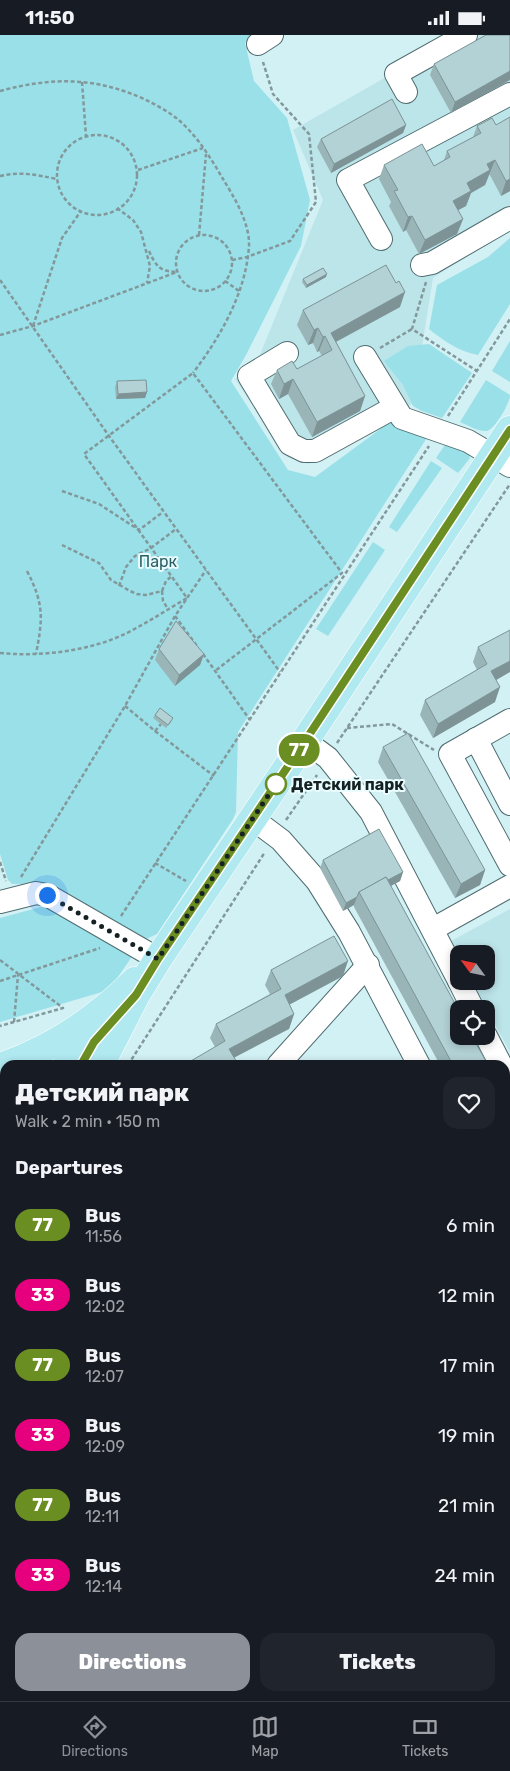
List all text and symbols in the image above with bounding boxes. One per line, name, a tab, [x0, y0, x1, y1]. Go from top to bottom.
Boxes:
text: 11:50	[25, 6, 75, 29]
park label: Парк	[139, 552, 178, 571]
line badge: 77	[276, 734, 322, 766]
text: 77	[289, 739, 309, 761]
marker: Детский парк	[265, 773, 287, 795]
place label: Детский парк	[291, 775, 404, 794]
your location	[35, 883, 60, 908]
north arrow	[450, 945, 495, 990]
map controls	[450, 945, 495, 1045]
button: locate	[450, 1000, 495, 1045]
button: heart	[443, 1077, 495, 1129]
text: Детский парк	[15, 1079, 189, 1107]
text: Walk · 2 min · 150 m	[15, 1112, 160, 1131]
text: Departures	[15, 1156, 123, 1179]
text: Bus	[85, 1204, 121, 1227]
text: 77	[32, 1214, 53, 1236]
text: 6 min	[446, 1214, 495, 1237]
text: 11:56	[85, 1227, 122, 1246]
text: Bus	[85, 1274, 121, 1297]
text: 33	[31, 1284, 54, 1306]
text: 12 min	[438, 1284, 495, 1307]
text: 12:02	[85, 1297, 125, 1316]
text: Bus	[85, 1344, 121, 1367]
text: 77	[32, 1354, 53, 1376]
text: 17 min	[439, 1354, 495, 1377]
text: 12:07	[85, 1367, 124, 1386]
text: Bus	[85, 1414, 121, 1437]
text: 33	[31, 1424, 54, 1446]
text: 19 min	[438, 1424, 495, 1447]
text: 12:09	[85, 1437, 125, 1456]
text: Bus	[85, 1484, 121, 1507]
text: 77	[32, 1494, 53, 1516]
text: 21 min	[438, 1494, 495, 1517]
text: 12:11	[85, 1507, 119, 1526]
text: Bus	[85, 1554, 121, 1577]
text: 33	[31, 1564, 54, 1586]
text: 24 min	[435, 1564, 495, 1587]
text: 12:14	[85, 1577, 122, 1596]
button: Directions	[15, 1633, 250, 1691]
button: Tickets	[260, 1633, 495, 1691]
tab: Directions	[62, 1713, 128, 1760]
tab: Map	[251, 1713, 279, 1760]
tab: Tickets	[402, 1713, 448, 1760]

